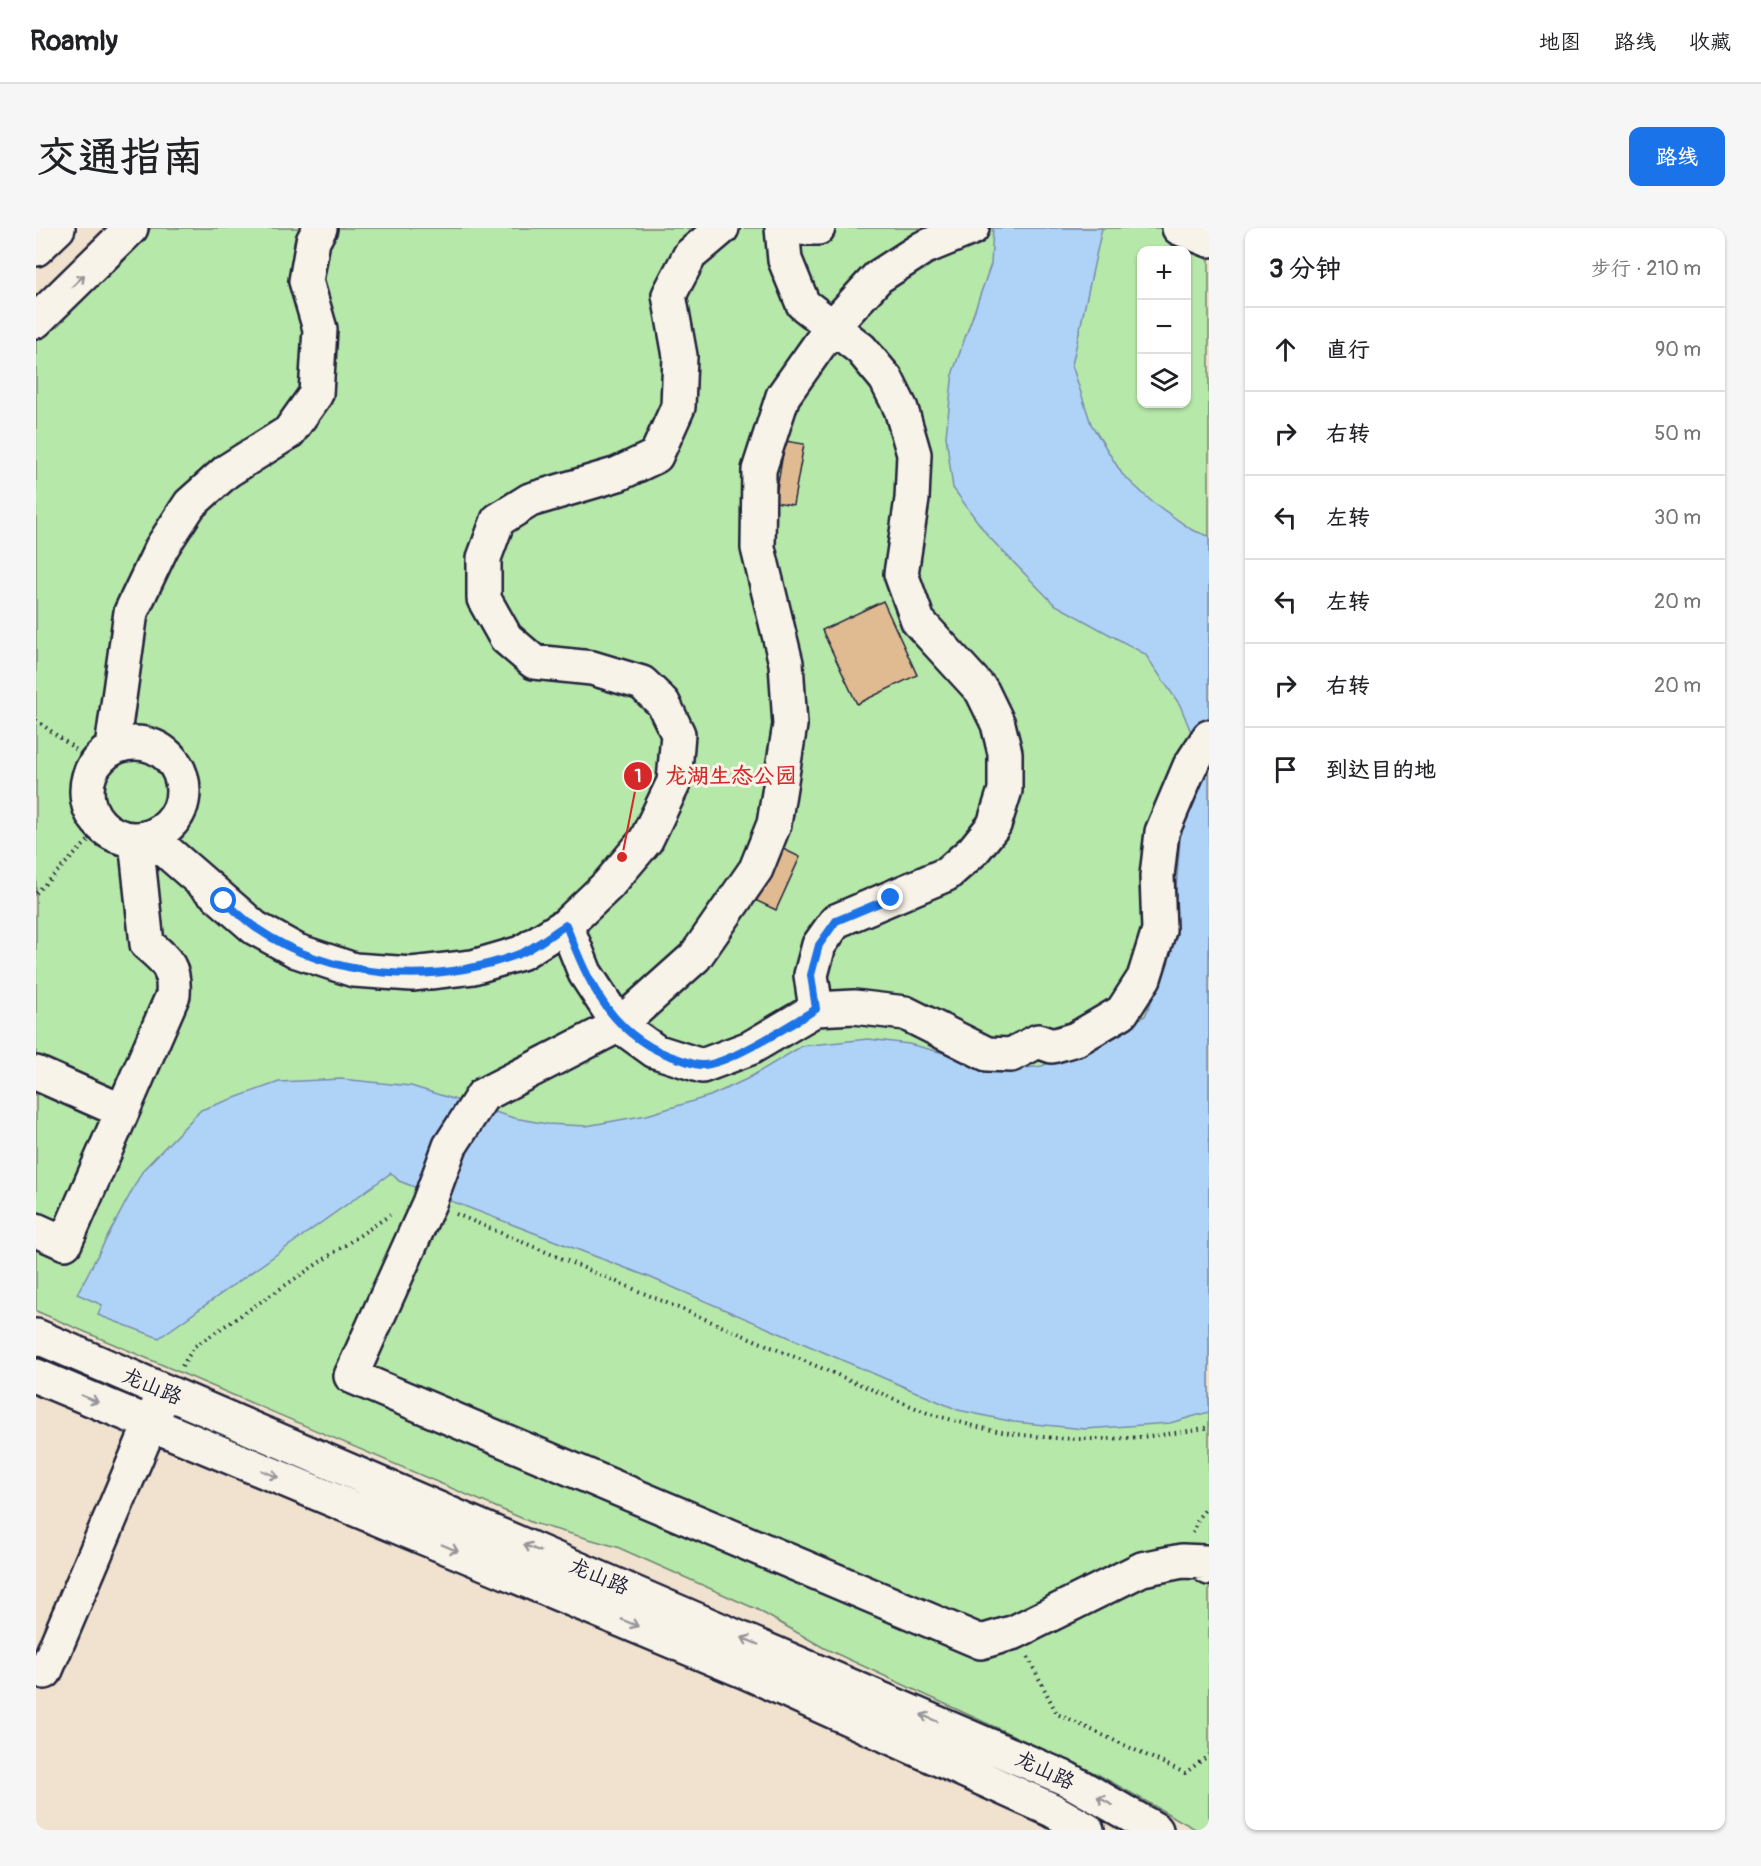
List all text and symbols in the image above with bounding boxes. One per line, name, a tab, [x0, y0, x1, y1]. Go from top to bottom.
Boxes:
text: Roamly	[30, 24, 118, 59]
text: 地图	[1539, 29, 1581, 56]
text: 路线	[1614, 29, 1656, 56]
text: 收藏	[1689, 29, 1731, 56]
button: 路线	[1629, 127, 1725, 186]
text: 交通指南	[36, 132, 204, 184]
map controls	[1137, 246, 1191, 408]
button: +	[1137, 246, 1191, 300]
text: 3 分钟	[1269, 253, 1341, 285]
text: 步行 · 210 m	[1591, 256, 1701, 281]
one-way arrow	[70, 273, 85, 288]
button: −	[1137, 300, 1191, 354]
icon: ahead	[1269, 333, 1302, 366]
text: 直行	[1326, 336, 1370, 364]
text: 90 m	[1655, 337, 1701, 362]
button: layers	[1137, 354, 1191, 408]
icon: right	[1269, 417, 1302, 450]
text: 右转	[1326, 420, 1370, 448]
text: 50 m	[1654, 421, 1701, 446]
icon: left	[1269, 501, 1302, 534]
text: 左转	[1326, 504, 1370, 532]
text: 30 m	[1654, 505, 1701, 530]
icon: left	[1269, 585, 1302, 618]
text: 左转	[1326, 588, 1370, 616]
text: 20 m	[1654, 589, 1701, 614]
icon: right	[1269, 669, 1302, 702]
text: 右转	[1326, 672, 1370, 700]
text: 20 m	[1654, 673, 1701, 698]
icon: arrive	[1269, 753, 1302, 786]
callout: 龙湖生态公园	[623, 756, 809, 796]
text: 到达目的地	[1326, 756, 1436, 784]
text: 龙湖生态公园	[665, 762, 797, 790]
text: 1	[634, 765, 642, 788]
route end	[877, 884, 903, 910]
route start	[210, 887, 236, 913]
street label: 龙山路	[118, 1362, 186, 1411]
one-way arrow	[80, 1394, 99, 1405]
one-way arrow	[261, 1469, 279, 1480]
one-way arrow	[523, 1541, 541, 1553]
one-way arrow	[440, 1543, 459, 1554]
street label: 龙山路	[565, 1552, 633, 1601]
one-way arrow	[620, 1618, 639, 1629]
one-way arrow	[741, 1634, 759, 1646]
one-way arrow	[920, 1712, 938, 1723]
street label: 龙山路	[1011, 1745, 1079, 1796]
one-way arrow	[1097, 1794, 1114, 1806]

